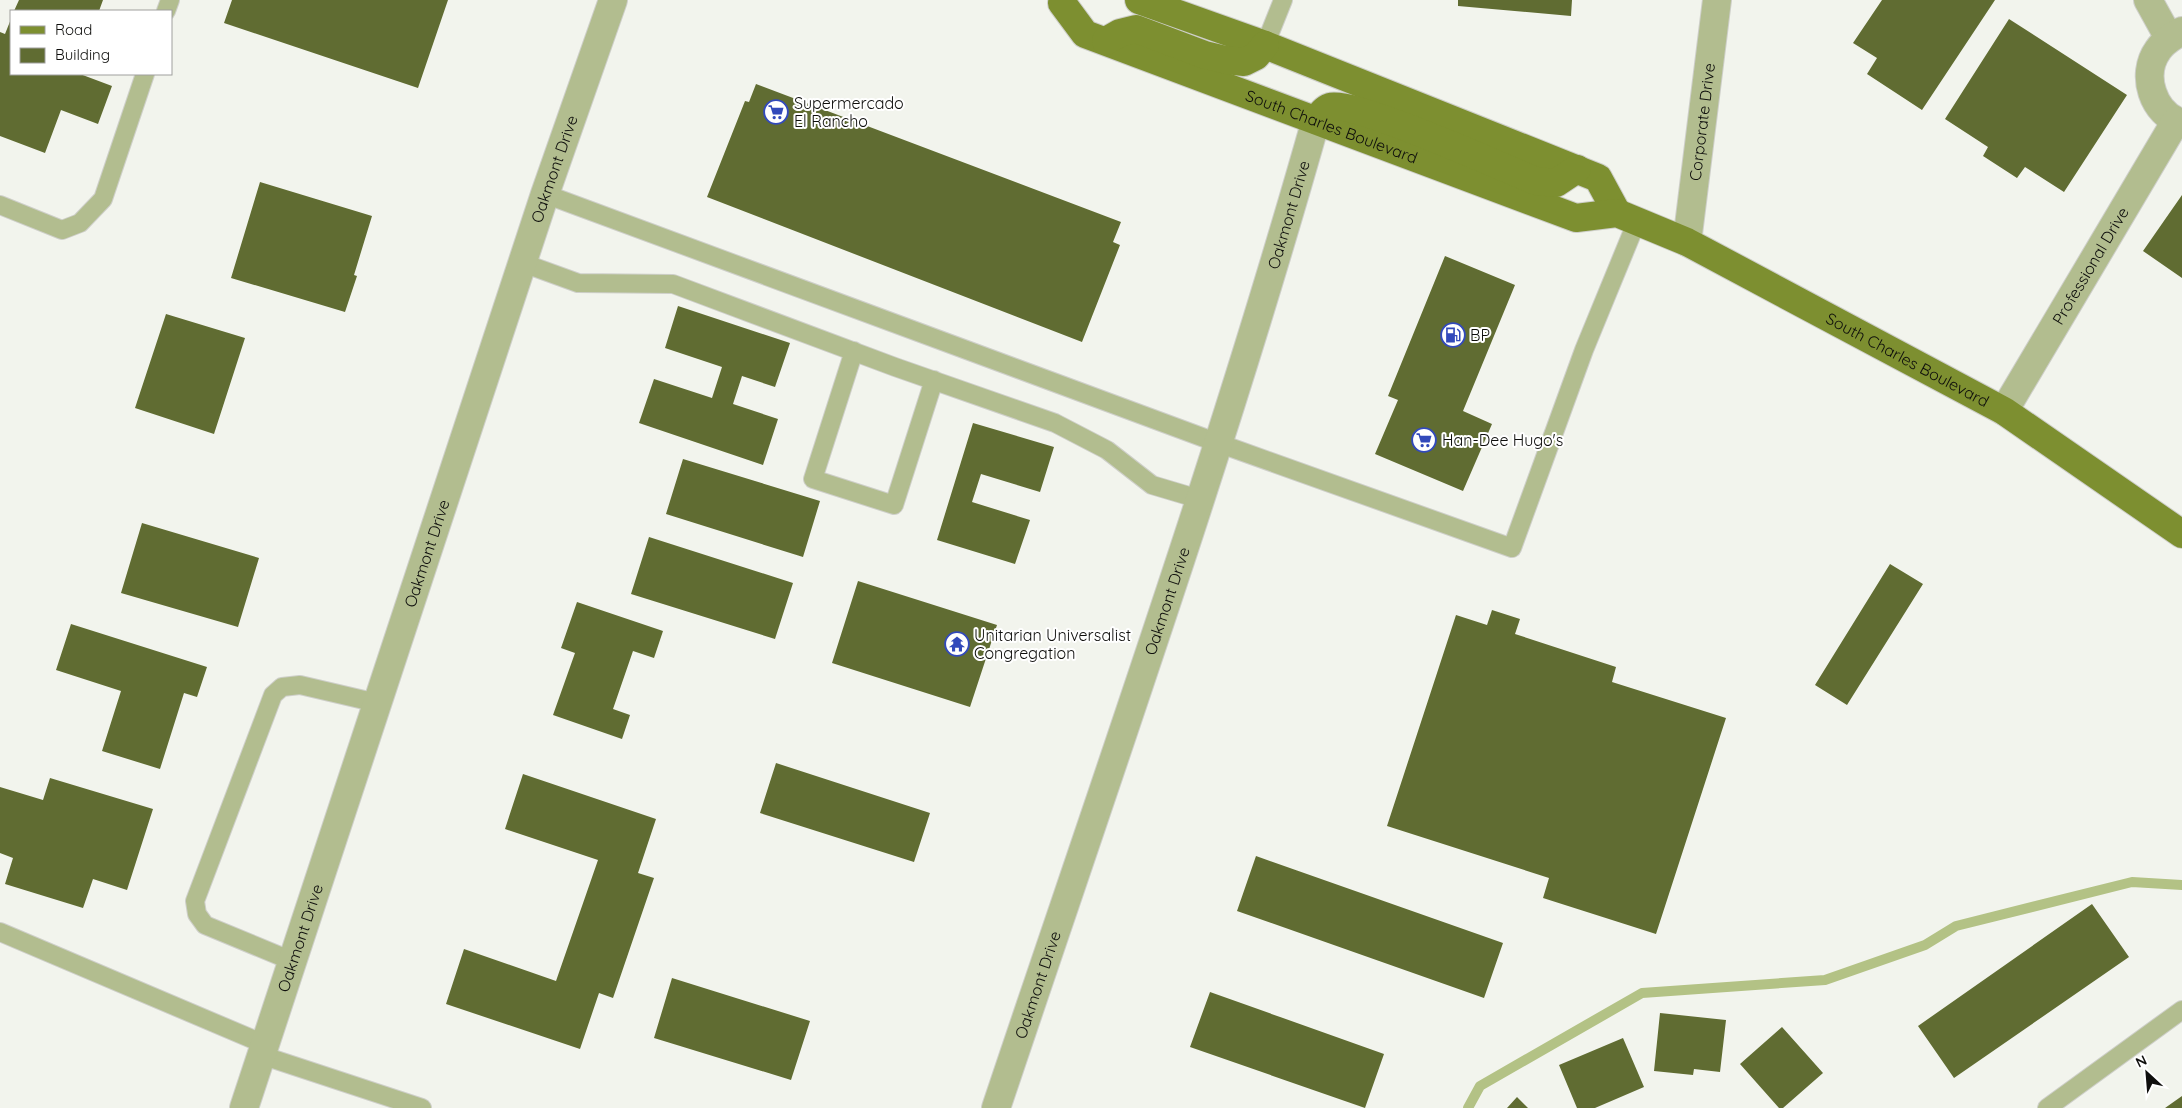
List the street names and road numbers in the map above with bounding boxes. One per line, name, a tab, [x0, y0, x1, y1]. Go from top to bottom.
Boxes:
street label: Corporate Drive	[1685, 62, 1719, 182]
street label: South Charles Boulevard	[1243, 85, 1420, 168]
street label: Oakmont Drive	[526, 112, 582, 225]
street label: Oakmont Drive	[1263, 158, 1314, 272]
street label: Professional Drive	[2048, 203, 2133, 328]
street label: South Charles Boulevard	[1823, 308, 1993, 411]
street label: Oakmont Drive	[400, 497, 454, 610]
street label: Oakmont Drive	[1140, 545, 1194, 658]
street label: Oakmont Drive	[273, 881, 327, 995]
street label: Oakmont Drive	[1010, 928, 1065, 1041]

